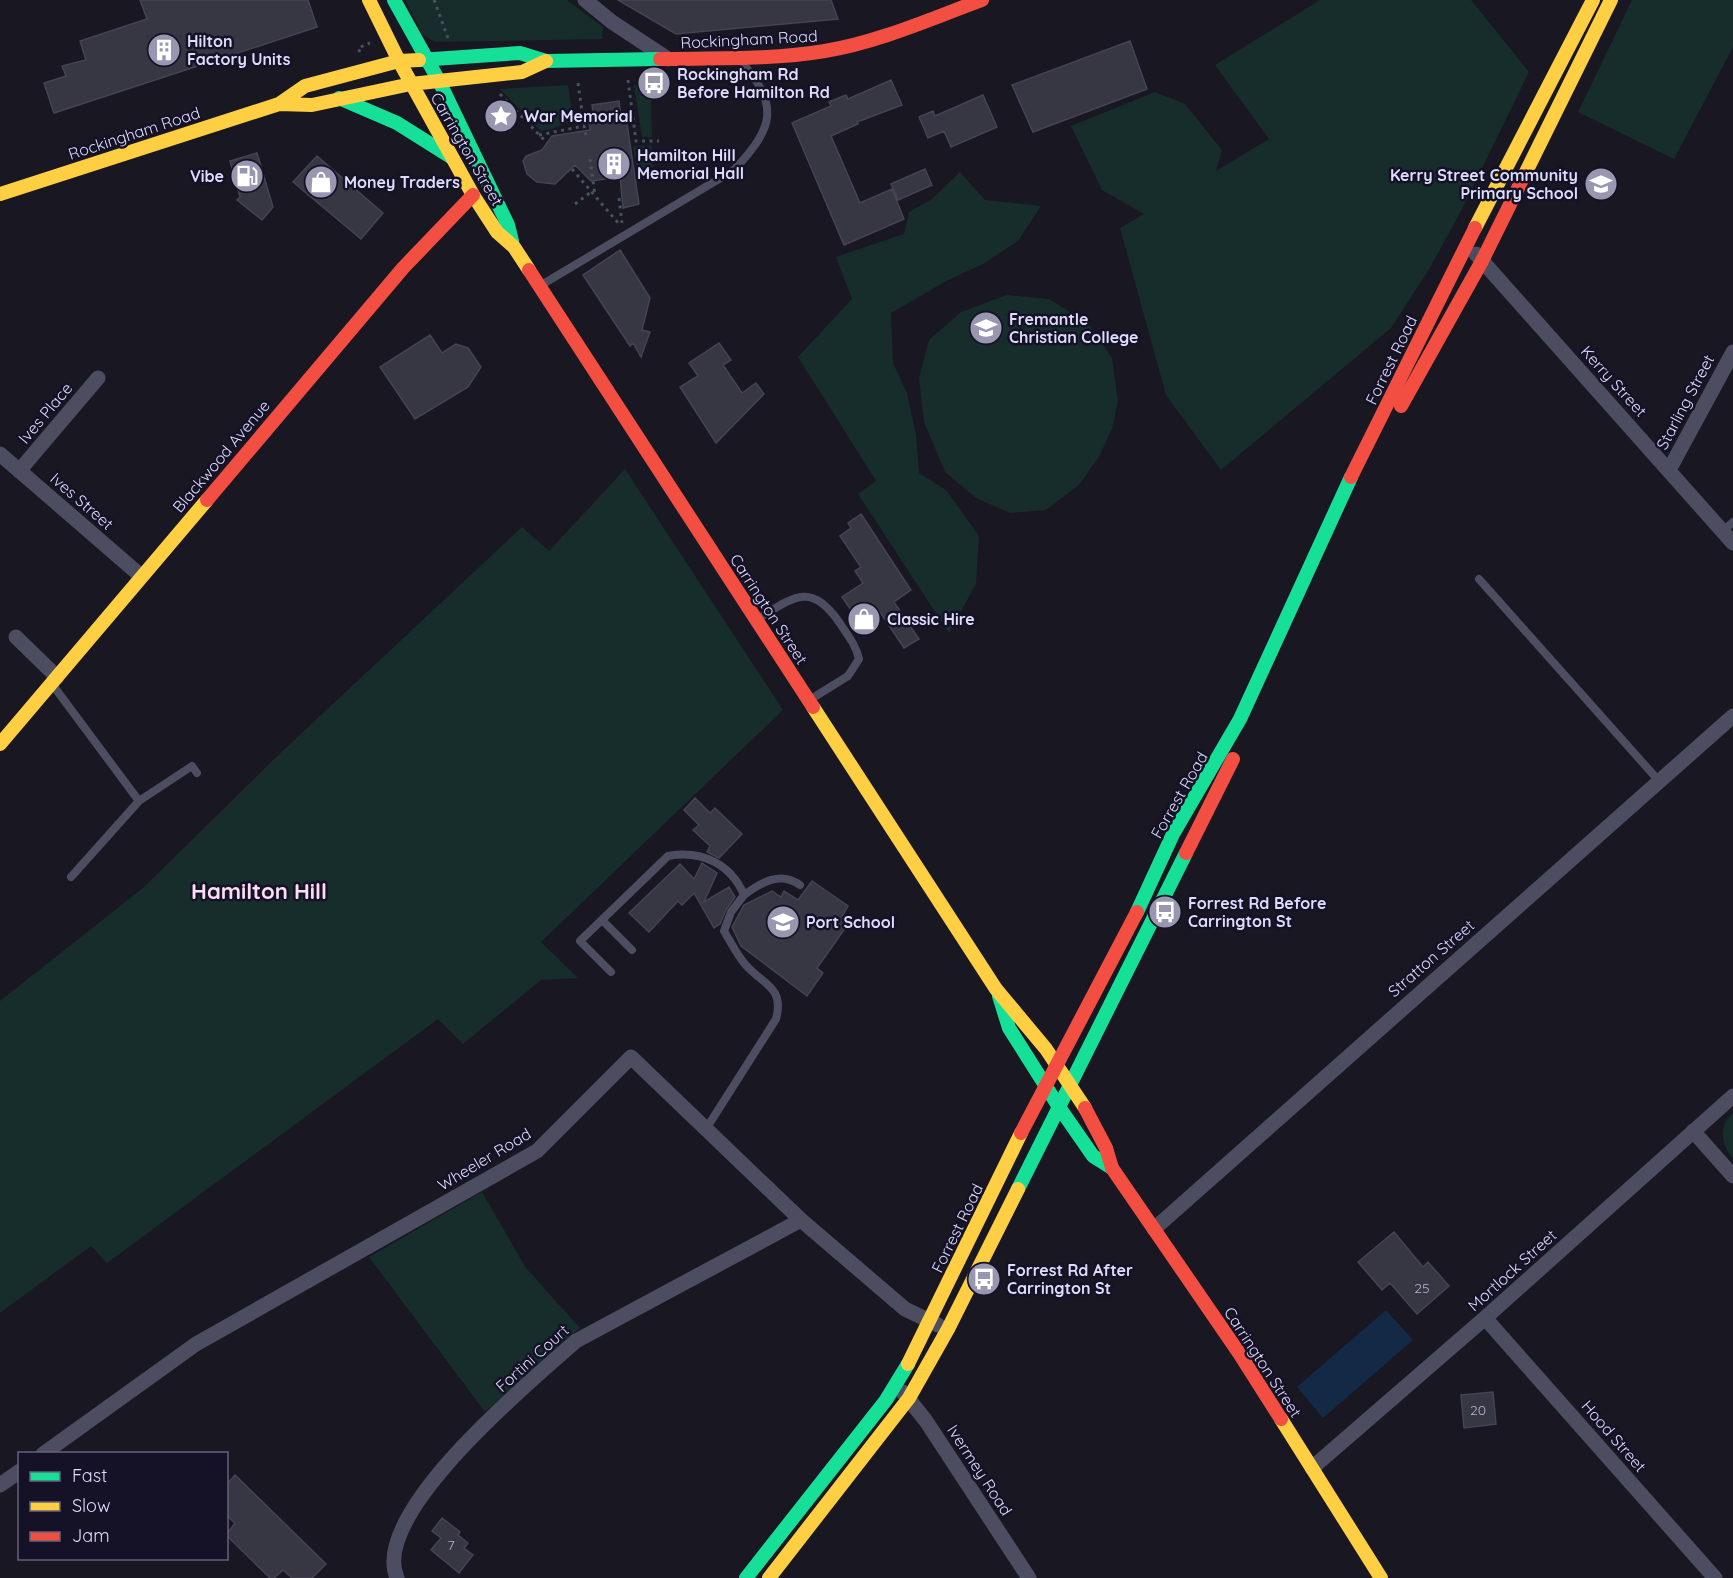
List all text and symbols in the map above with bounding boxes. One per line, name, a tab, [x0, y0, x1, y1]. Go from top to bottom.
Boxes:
street label: Rockingham Road	[680, 25, 818, 53]
place label: Hilton Factory Units	[187, 31, 291, 69]
building icon: Hilton Factory Units	[146, 32, 182, 68]
place label: Rockingham Rd Before Hamilton Rd	[677, 64, 830, 102]
bus stop icon: Rockingham Rd Before Hamilton Rd	[636, 65, 672, 101]
street label: Carrington Street	[426, 89, 508, 209]
place icon: War Memorial	[483, 98, 519, 134]
street label: Rockingham Road	[66, 102, 202, 164]
place label: War Memorial	[524, 106, 633, 126]
place label: Hamilton Hill Memorial Hall	[637, 145, 744, 183]
building icon: Hamilton Hill Memorial Hall	[596, 146, 632, 182]
fuel station icon: Vibe	[229, 158, 265, 194]
shop icon: Money Traders	[303, 164, 339, 200]
place label: Kerry Street Community Primary School	[1390, 165, 1578, 203]
place label: Vibe	[190, 166, 224, 186]
school or university icon: Kerry Street Community Primary School	[1583, 166, 1619, 202]
place label: Money Traders	[344, 172, 460, 192]
place label: Fremantle Christian College	[1009, 309, 1138, 347]
school or university icon: Fremantle Christian College	[968, 310, 1004, 346]
street label: Forrest Road	[1361, 312, 1421, 408]
street label: Kerry Street	[1577, 341, 1651, 421]
street label: Starling Street	[1652, 351, 1718, 453]
street label: Ives Place	[14, 378, 76, 448]
street label: Blackwood Avenue	[168, 396, 274, 516]
street label: Ives Street	[46, 468, 118, 534]
street label: Carrington Street	[726, 550, 812, 668]
shop icon: Classic Hire	[846, 601, 882, 637]
place label: Classic Hire	[887, 609, 975, 629]
street label: Forrest Road	[1146, 748, 1212, 842]
district label: Hamilton Hill	[191, 877, 327, 905]
place label: Forrest Rd Before Carrington St	[1188, 893, 1326, 931]
bus stop icon: Forrest Rd Before Carrington St	[1147, 894, 1183, 930]
school or university icon: Port School	[765, 904, 801, 940]
place label: Port School	[806, 912, 895, 932]
street label: Stratton Street	[1384, 915, 1478, 1001]
street label: Wheeler Road	[434, 1123, 534, 1195]
street label: Forrest Road	[927, 1180, 987, 1276]
street label: Mortlock Street	[1463, 1225, 1561, 1315]
place label: Forrest Rd After Carrington St	[1007, 1260, 1133, 1298]
bus stop icon: Forrest Rd After Carrington St	[966, 1261, 1002, 1297]
house number: 25	[1414, 1279, 1430, 1297]
street label: Carrington Street	[1220, 1303, 1306, 1421]
street label: Fortini Court	[491, 1320, 573, 1396]
street label: Hood Street	[1577, 1396, 1651, 1476]
house number: 20	[1470, 1401, 1486, 1419]
street label: Ivermey Road	[943, 1421, 1017, 1519]
legend	[18, 1452, 228, 1560]
text: Fast	[72, 1464, 107, 1487]
text: Slow	[72, 1494, 110, 1517]
text: Jam	[72, 1524, 110, 1547]
house number: 7	[447, 1536, 455, 1554]

